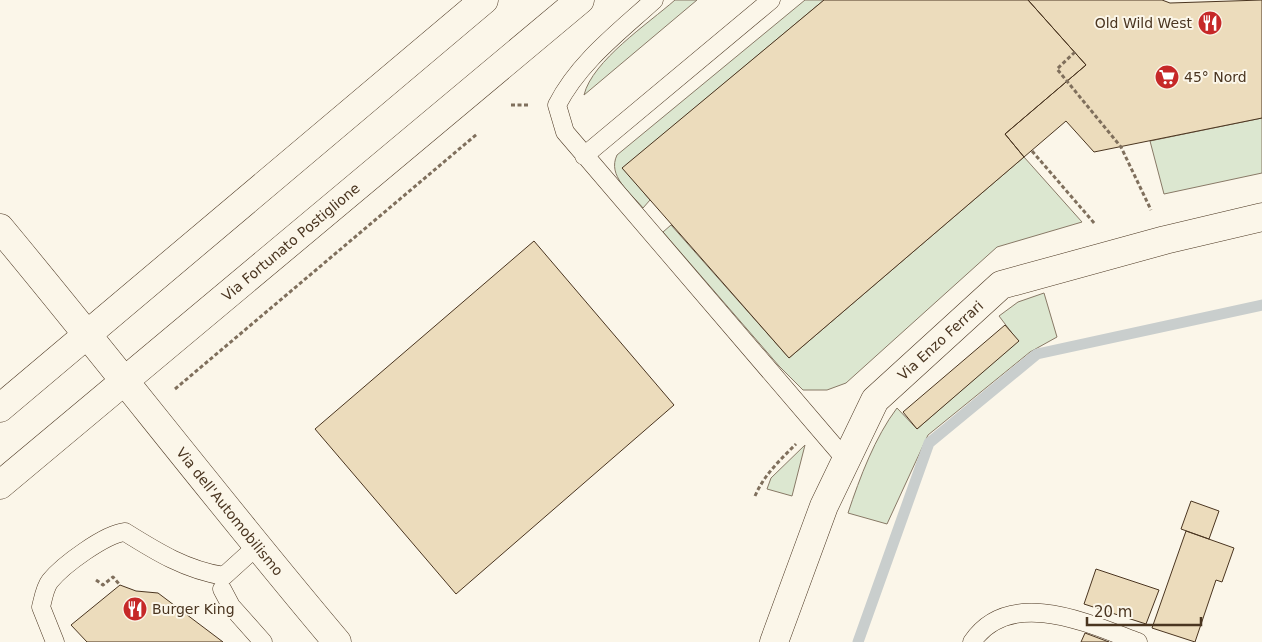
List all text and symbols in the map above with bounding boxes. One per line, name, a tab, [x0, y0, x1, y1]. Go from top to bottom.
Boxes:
restaurant icon: Old Wild West	[1197, 10, 1223, 36]
place label: Old Wild West	[1095, 15, 1192, 31]
supermarket icon: 45° Nord	[1154, 64, 1180, 90]
place label: 45° Nord	[1184, 69, 1247, 85]
street label: Via Fortunato Postiglione	[219, 180, 363, 304]
street label: Via Enzo Ferrari	[894, 297, 986, 383]
street label: Via dell'Automobilismo	[173, 444, 286, 579]
scale bar	[1087, 594, 1201, 626]
restaurant icon: Burger King	[122, 596, 148, 622]
place label: Burger King	[152, 601, 235, 617]
text: 20 m	[1094, 603, 1132, 621]

